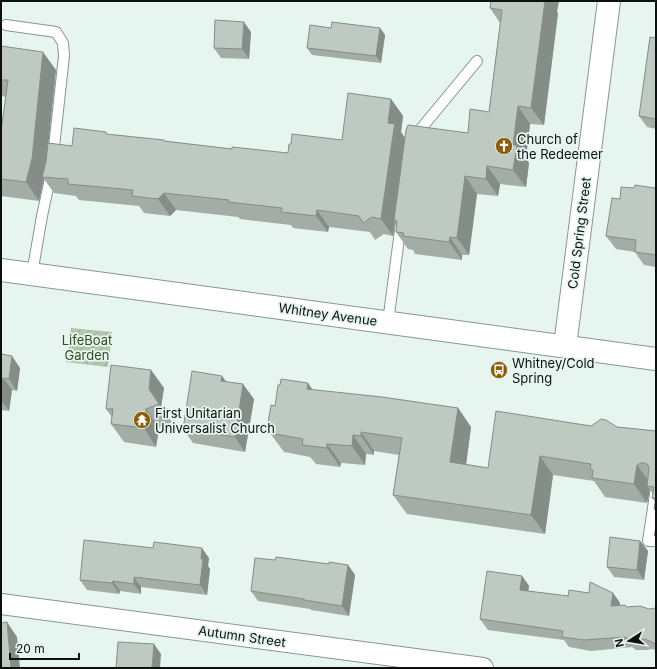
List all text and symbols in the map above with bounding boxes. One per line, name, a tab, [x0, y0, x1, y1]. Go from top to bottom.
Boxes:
place label: Church of the Redeemer	[517, 131, 603, 162]
church icon: Church of the Redeemer	[494, 136, 514, 156]
street label: Cold Spring Street	[564, 176, 594, 290]
street label: Whitney Avenue	[278, 299, 378, 329]
park label: LifeBoat Garden	[62, 332, 112, 363]
place label: Whitney/Cold Spring	[512, 355, 595, 386]
bus stop icon: Whitney/Cold Spring	[489, 360, 509, 380]
place label: First Unitarian Universalist Church	[155, 405, 275, 436]
temple icon: First Unitarian Universalist Church	[132, 410, 152, 430]
north arrow	[609, 621, 649, 661]
street label: Autumn Street	[197, 622, 287, 650]
scale bar	[10, 635, 79, 661]
text: N	[611, 638, 627, 649]
text: 20 m	[16, 641, 45, 656]

